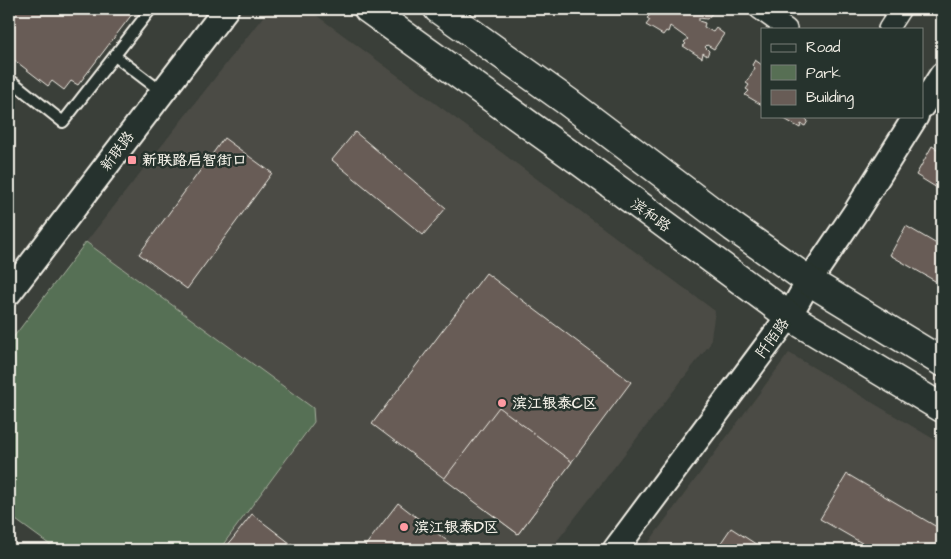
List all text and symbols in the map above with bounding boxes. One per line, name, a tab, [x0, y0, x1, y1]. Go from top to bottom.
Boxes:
legend	[761, 28, 924, 118]
text: Road	[806, 37, 841, 58]
text: Park	[806, 63, 841, 84]
text: Building	[806, 87, 854, 109]
street label: 新联路	[95, 127, 139, 176]
place label: 新联路启智街口	[142, 150, 247, 171]
marker: 新联路启智街口	[126, 154, 138, 166]
street label: 滨和路	[626, 194, 675, 237]
street label: 阡陌路	[751, 314, 794, 363]
place label: 滨江银泰C区	[512, 393, 598, 414]
marker: 滨江银泰C区	[496, 397, 508, 409]
place label: 滨江银泰D区	[414, 517, 499, 538]
marker: 滨江银泰D区	[398, 521, 410, 533]

